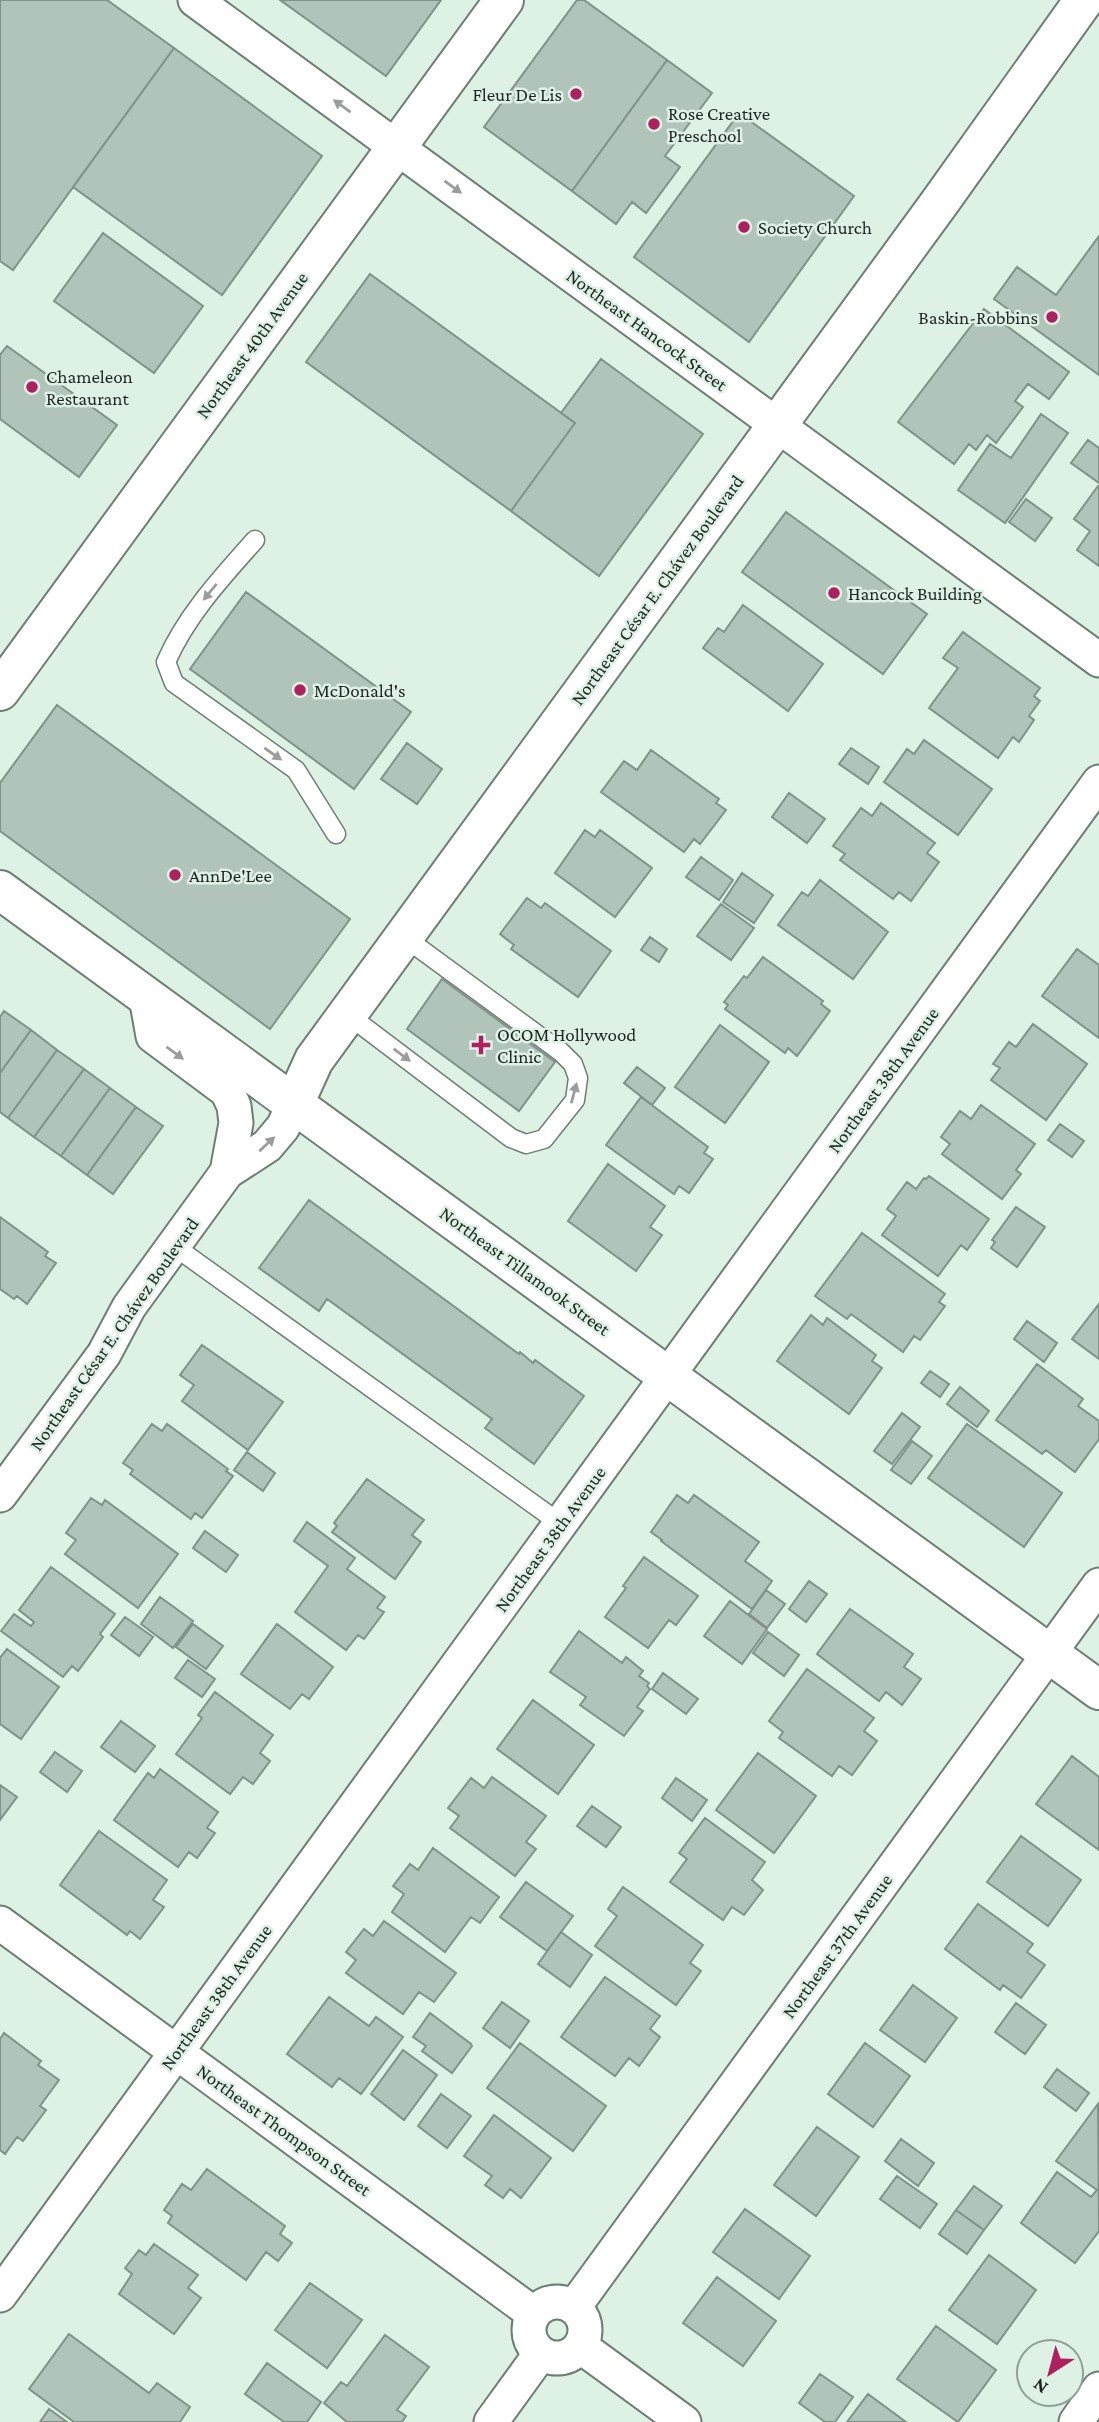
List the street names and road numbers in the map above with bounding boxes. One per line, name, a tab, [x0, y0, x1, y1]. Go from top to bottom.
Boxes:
street label: Northeast Hancock Street	[563, 265, 732, 396]
street label: Northeast 40th Avenue	[192, 268, 312, 422]
street label: Northeast César E. Chávez Boulevard	[566, 471, 748, 709]
street label: Northeast 38th Avenue	[823, 1003, 943, 1157]
street label: Northeast Tillamook Street	[436, 1202, 615, 1340]
street label: Northeast César E. Chávez Boulevard	[25, 1214, 203, 1454]
street label: Northeast 38th Avenue	[490, 1462, 610, 1616]
street label: Northeast 37th Avenue	[778, 1870, 896, 2022]
street label: Northeast 38th Avenue	[156, 1920, 276, 2074]
street label: Northeast Thompson Street	[193, 2060, 376, 2201]

